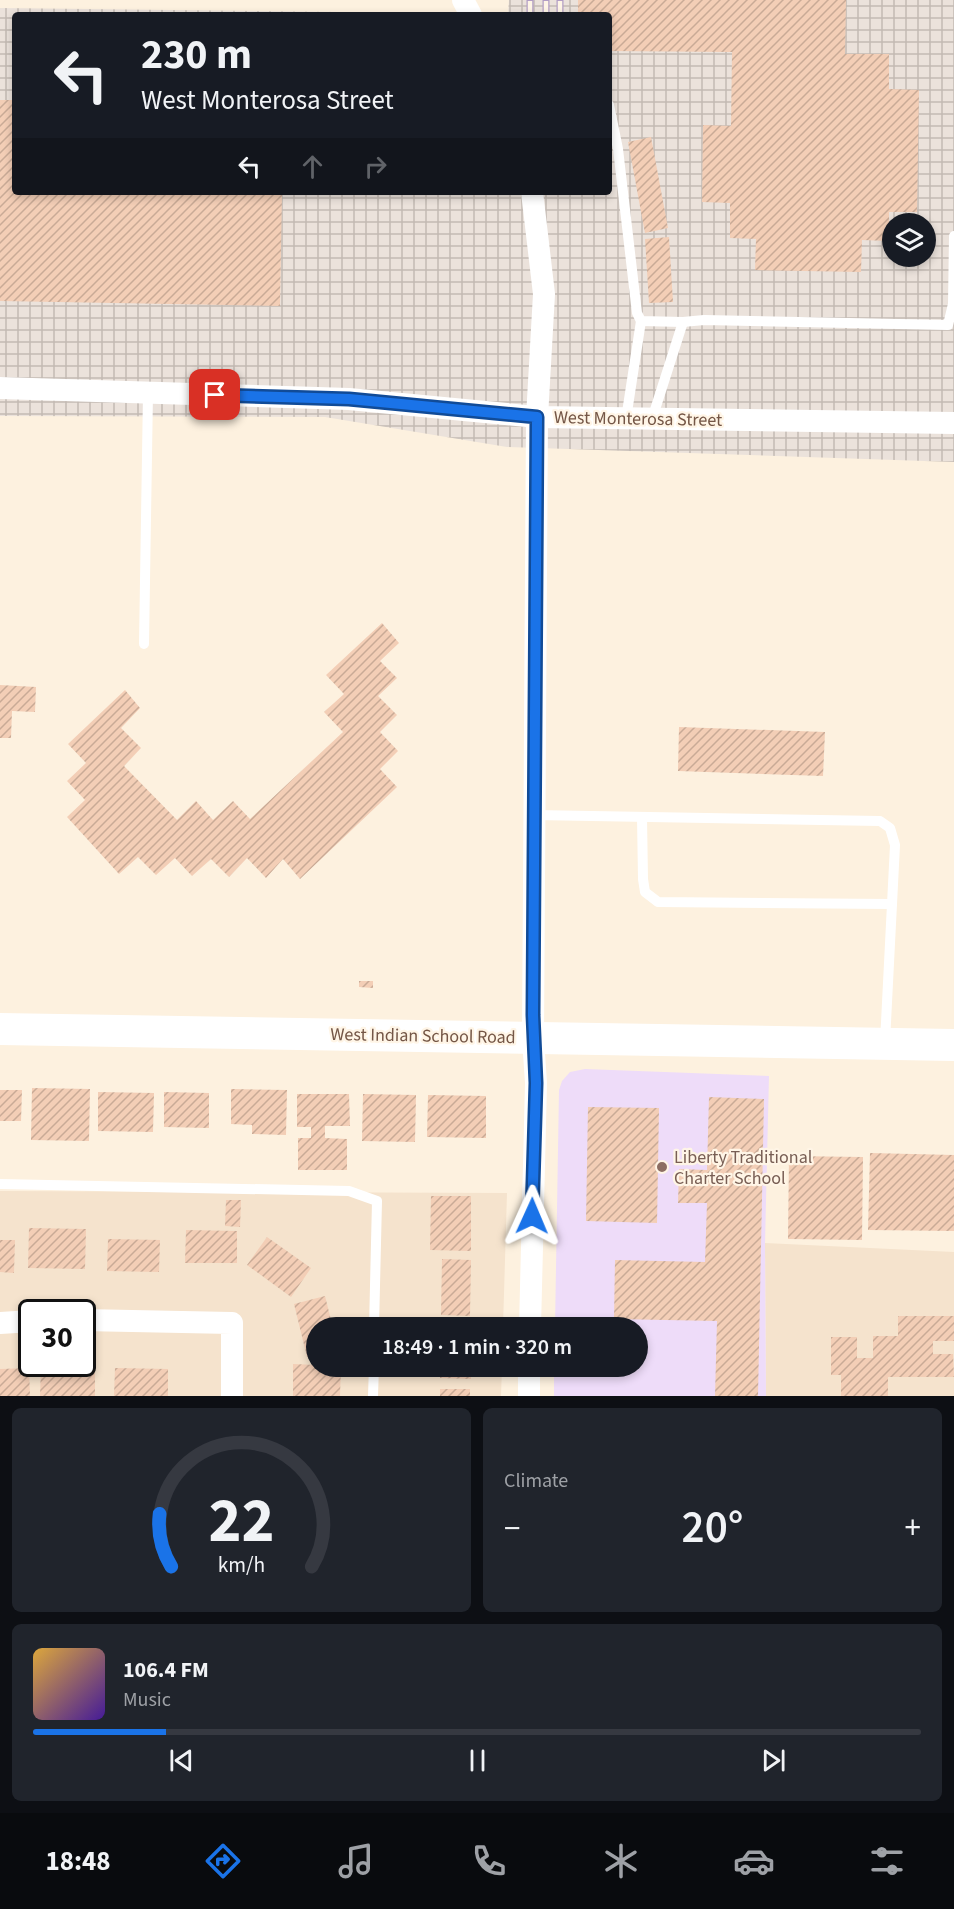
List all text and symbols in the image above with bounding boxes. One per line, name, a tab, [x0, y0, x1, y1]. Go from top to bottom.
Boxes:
text: 230 m	[141, 25, 252, 85]
icon: left	[42, 36, 120, 114]
text: West Monterosa Street	[141, 81, 394, 120]
icon: left	[233, 150, 266, 183]
icon: ahead	[296, 150, 329, 183]
icon: right	[359, 150, 392, 183]
map controls	[882, 213, 936, 267]
button: layers	[882, 213, 936, 267]
pin	[189, 369, 240, 420]
icon: arrive	[198, 378, 231, 411]
street label: West Monterosa Street	[554, 405, 722, 433]
street label: West Indian School Road	[330, 1022, 516, 1050]
place label: Liberty Traditional Charter School	[674, 1145, 812, 1191]
marker: Liberty Traditional Charter School	[655, 1160, 669, 1174]
position arrow	[500, 1184, 564, 1248]
speed limit sign: 30	[18, 1299, 96, 1377]
text: 18:49 · 1 min · 320 m	[382, 1331, 572, 1363]
text: Climate	[504, 1467, 568, 1495]
text: 22	[209, 1477, 274, 1566]
text: 20°	[682, 1496, 743, 1560]
text: −	[504, 1505, 520, 1552]
text: +	[905, 1505, 921, 1552]
text: km/h	[218, 1550, 265, 1581]
text: 106.4 FM	[123, 1654, 209, 1686]
text: Music	[123, 1686, 171, 1714]
icon: previous	[165, 1744, 198, 1777]
icon: pause	[461, 1744, 494, 1777]
icon: next	[757, 1744, 790, 1777]
icon: directions	[202, 1840, 244, 1882]
icon: music	[335, 1840, 377, 1882]
icon: phone	[468, 1840, 510, 1882]
icon: climate	[600, 1840, 642, 1882]
icon: car	[733, 1840, 775, 1882]
icon: filters	[866, 1840, 908, 1882]
text: 18:48	[45, 1842, 111, 1881]

